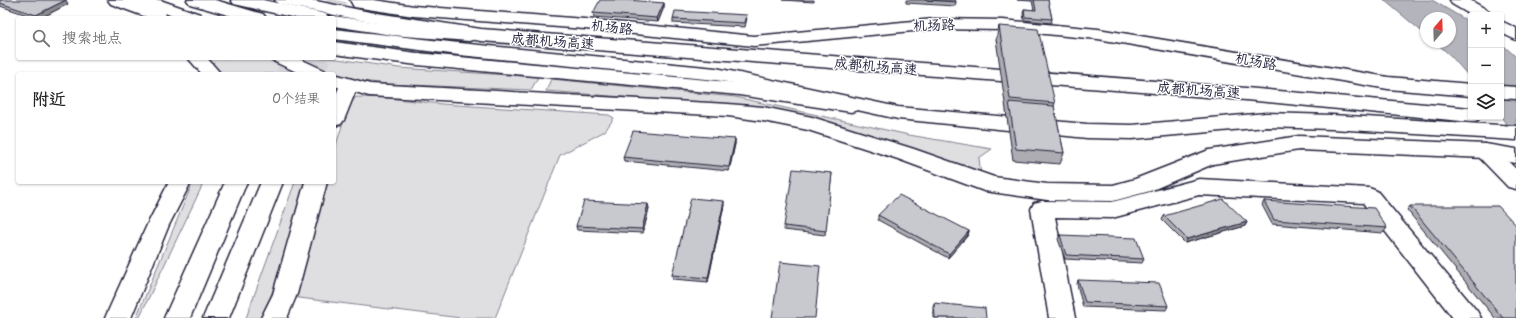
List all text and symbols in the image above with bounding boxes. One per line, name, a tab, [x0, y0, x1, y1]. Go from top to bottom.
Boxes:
north arrow	[1420, 12, 1456, 48]
map controls	[1468, 12, 1504, 120]
button: +	[1468, 12, 1504, 48]
street label: 机场路	[913, 15, 955, 35]
search box	[16, 16, 336, 60]
street label: 机场路	[590, 16, 634, 38]
icon: search	[30, 27, 52, 49]
text: 搜索地点	[62, 28, 122, 48]
street label: 成都机场高速	[510, 29, 596, 53]
street label: 机场路	[1234, 48, 1278, 74]
button: −	[1468, 48, 1504, 84]
street label: 成都机场高速	[833, 53, 919, 79]
street label: 成都机场高速	[1156, 78, 1242, 102]
button: layers	[1468, 84, 1504, 120]
text: 附近	[32, 88, 66, 110]
text: 0个结果	[272, 90, 320, 107]

